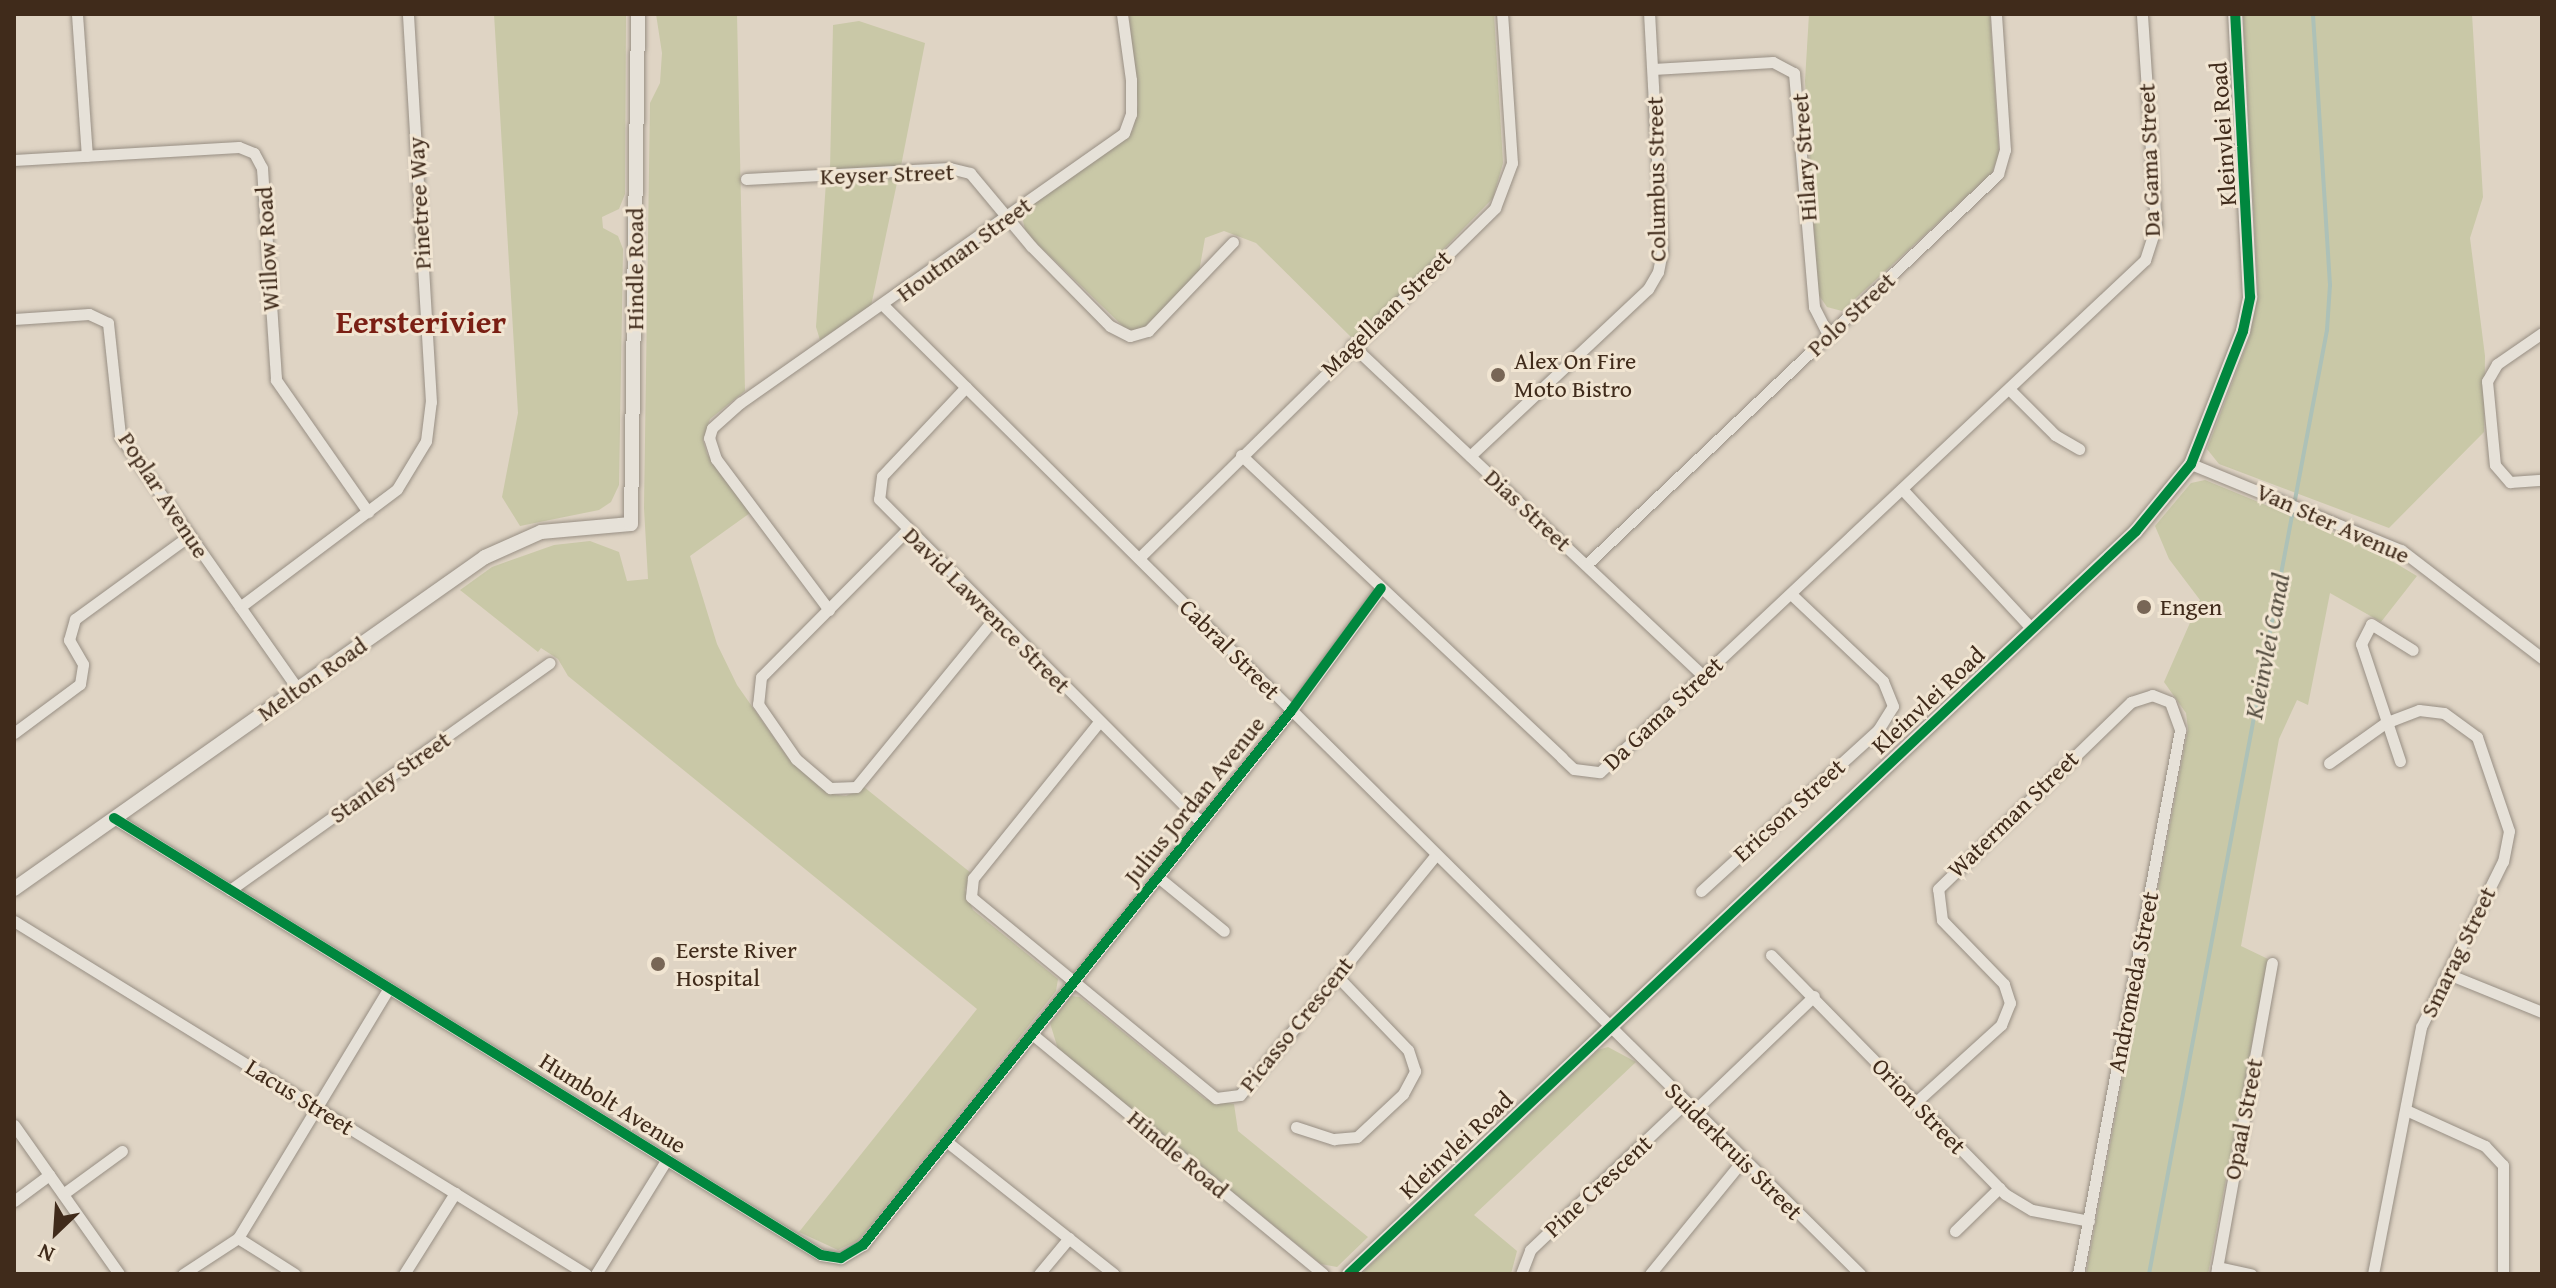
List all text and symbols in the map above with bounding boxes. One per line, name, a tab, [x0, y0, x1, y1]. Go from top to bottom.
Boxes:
street label: Kleinvlei Road	[2204, 61, 2242, 207]
street label: Da Gama Street	[2132, 83, 2166, 237]
street label: Hilary Street	[1785, 92, 1823, 222]
street label: Columbus Street	[1640, 96, 1672, 262]
street label: Pinetree Way	[401, 136, 437, 270]
street label: Keyser Street	[819, 157, 955, 191]
street label: Willow Road	[249, 186, 285, 312]
street label: Houtman Street	[891, 190, 1037, 308]
street label: Hindle Road	[621, 208, 649, 330]
street label: Magellaan Street	[1315, 244, 1457, 382]
street label: Polo Street	[1801, 266, 1901, 362]
district label: Eersterivier	[336, 303, 506, 341]
place label: Alex On Fire Moto Bistro	[1514, 347, 1636, 403]
marker: Alex On Fire Moto Bistro	[1489, 366, 1507, 384]
street label: Poplar Avenue	[112, 426, 216, 564]
street label: Dias Street	[1479, 463, 1577, 557]
street label: Van Ster Avenue	[2252, 476, 2414, 570]
street label: David Lawrence Street	[898, 521, 1076, 699]
water label: Kleinvlei Canal	[2238, 571, 2296, 721]
street label: Cabral Street	[1174, 593, 1286, 705]
place label: Engen	[2160, 593, 2222, 621]
marker: Engen	[2135, 598, 2153, 616]
street label: Melton Road	[252, 631, 372, 727]
street label: Kleinvlei Road	[1865, 640, 1991, 760]
street label: Da Gama Street	[1597, 650, 1729, 776]
street label: Julius Jordan Avenue	[1117, 710, 1271, 890]
street label: Stanley Street	[324, 725, 456, 829]
street label: Waterman Street	[1942, 744, 2084, 884]
street label: Ericson Street	[1727, 752, 1851, 868]
street label: Smarag Street	[2414, 882, 2502, 1022]
street label: Andromeda Street	[2101, 889, 2165, 1075]
place label: Eerste River Hospital	[676, 936, 797, 992]
street label: Picasso Crescent	[1233, 951, 1359, 1097]
marker: Eerste River Hospital	[647, 953, 669, 975]
street label: Humbolt Avenue	[534, 1046, 692, 1160]
street label: Lacus Street	[241, 1052, 359, 1142]
street label: Orion Street	[1866, 1052, 1972, 1160]
street label: Opaal Street	[2217, 1056, 2269, 1182]
street label: Suiderkruis Street	[1659, 1076, 1809, 1226]
street label: Kleinvlei Road	[1393, 1085, 1519, 1205]
street label: Hindle Road	[1122, 1104, 1234, 1204]
street label: Pine Crescent	[1538, 1129, 1658, 1243]
north arrow	[16, 1192, 96, 1272]
text: N	[32, 1236, 59, 1271]

